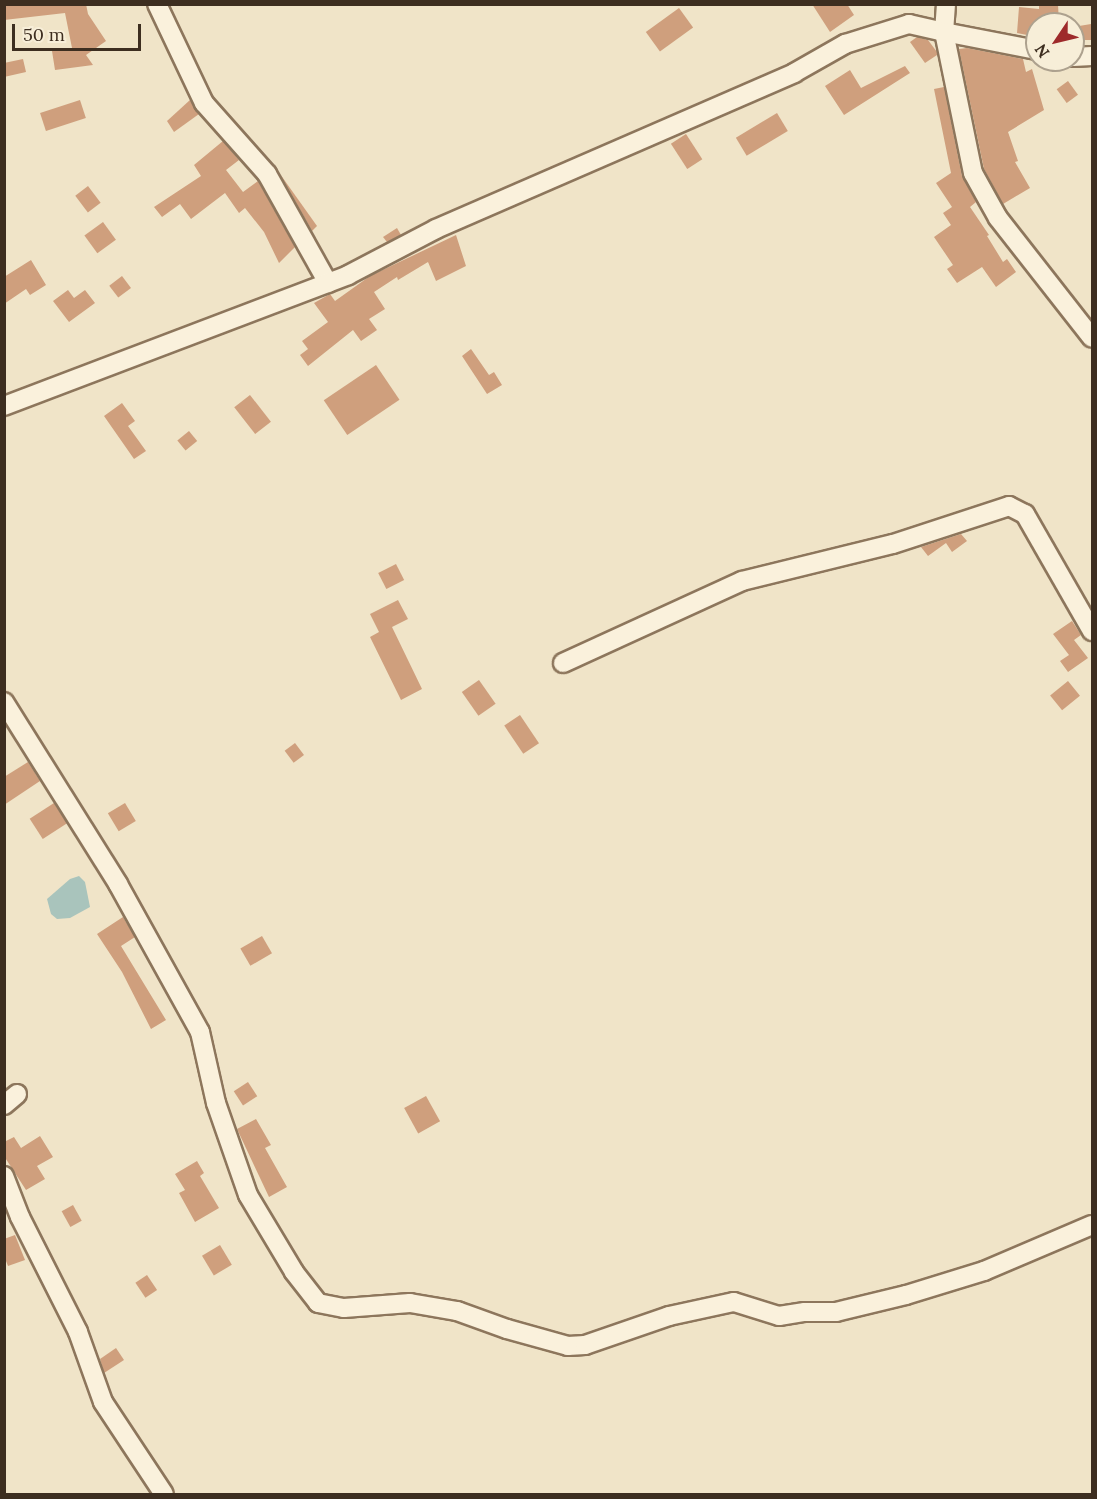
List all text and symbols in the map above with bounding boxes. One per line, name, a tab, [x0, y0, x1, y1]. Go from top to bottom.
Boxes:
scale bar	[15, 12, 144, 50]
north arrow	[1025, 12, 1085, 72]
text: 50 m	[23, 23, 65, 46]
text: N	[1030, 40, 1054, 62]

